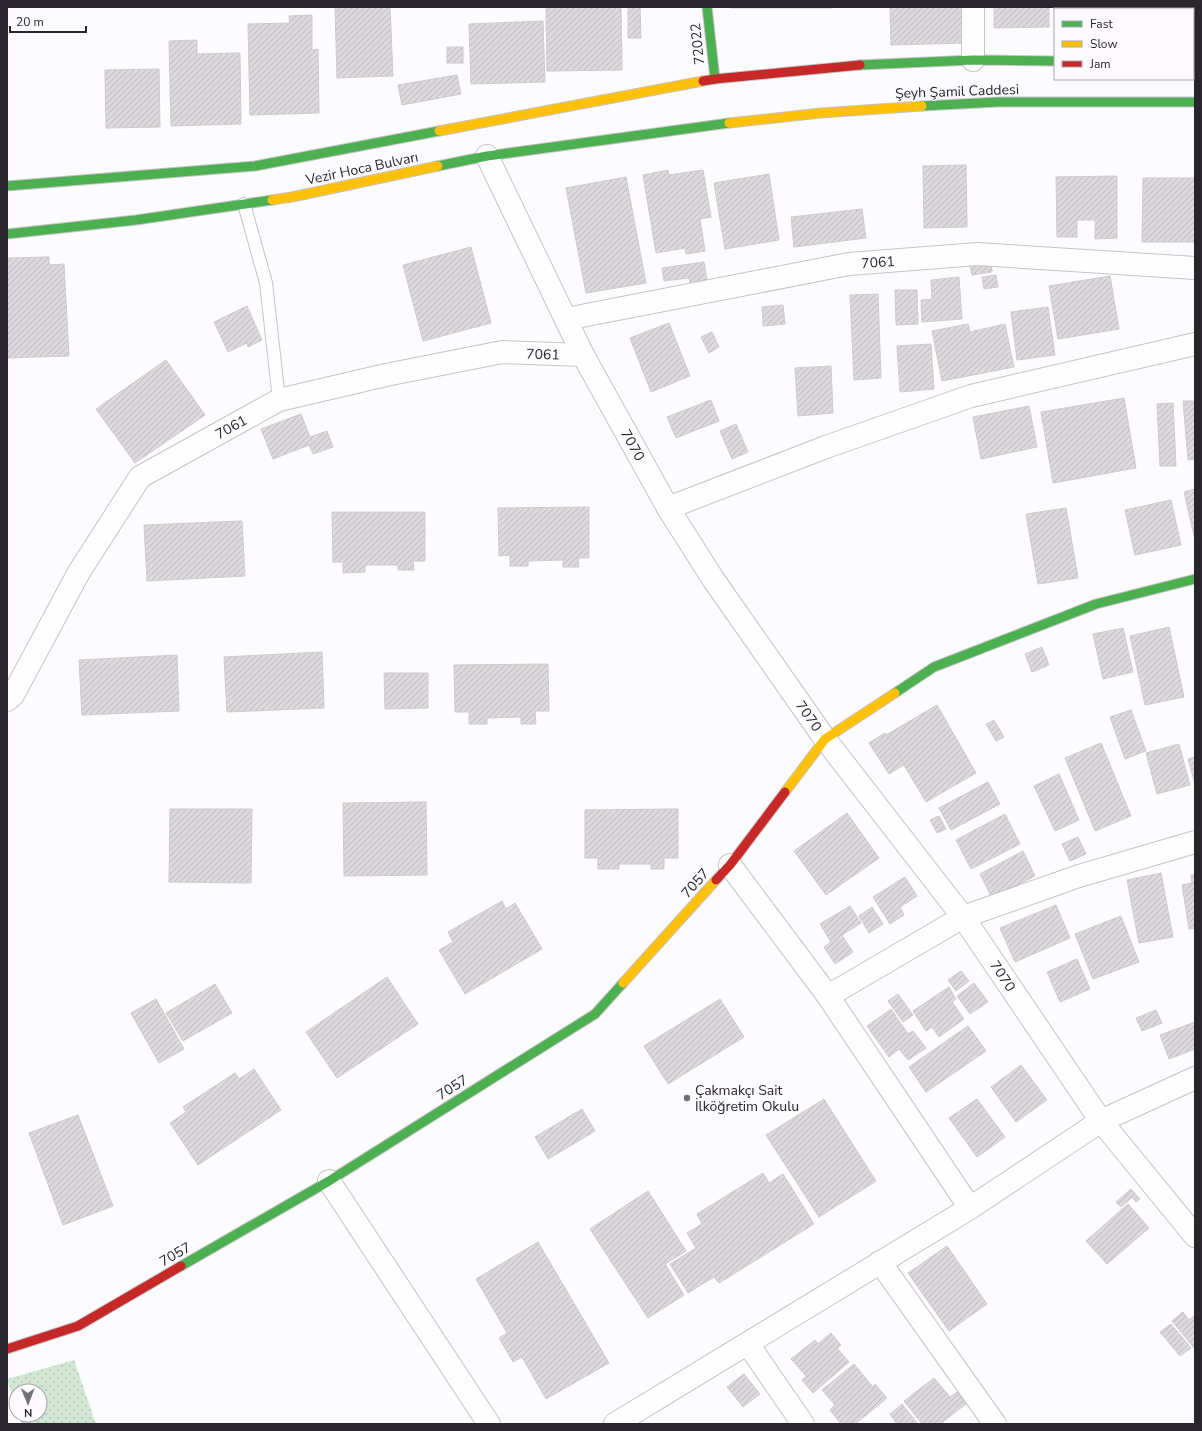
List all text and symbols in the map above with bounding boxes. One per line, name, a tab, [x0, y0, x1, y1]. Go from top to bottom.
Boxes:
scale bar	[10, 8, 86, 34]
legend	[1054, 8, 1194, 80]
text: 20 m	[16, 14, 44, 30]
text: Fast	[1090, 16, 1113, 32]
street label: 72022	[686, 22, 709, 66]
text: Slow	[1090, 36, 1118, 52]
text: Jam	[1089, 56, 1111, 72]
street label: Şeyh Şamil Caddesi	[895, 80, 1019, 103]
street label: Vezir Hoca Bulvarı	[303, 147, 420, 190]
street label: 7061	[861, 252, 895, 273]
street label: 7061	[526, 344, 560, 365]
street label: 7061	[212, 411, 251, 444]
street label: 7070	[616, 426, 649, 465]
street label: 7070	[791, 697, 826, 736]
street label: 7057	[677, 864, 714, 902]
street label: 7070	[985, 957, 1020, 996]
street label: 7057	[433, 1070, 472, 1104]
place label: Çakmakçı Sait İlköğretim Okulu	[695, 1081, 799, 1116]
marker: Çakmakçı Sait İlköğretim Okulu	[682, 1093, 692, 1103]
street label: 7057	[156, 1238, 195, 1271]
north arrow	[8, 1383, 48, 1423]
text: N	[24, 1405, 32, 1420]

